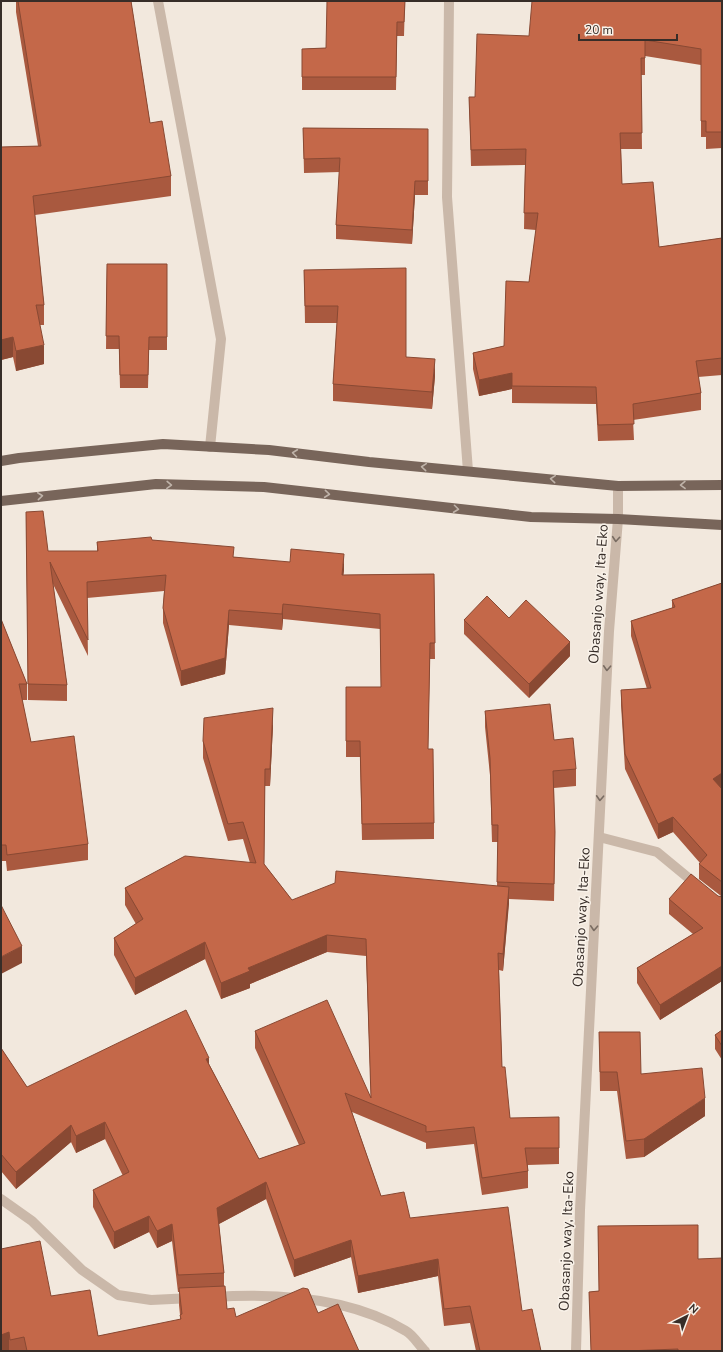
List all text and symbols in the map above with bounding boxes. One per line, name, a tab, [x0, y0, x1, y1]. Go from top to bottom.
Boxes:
scale bar	[579, 16, 677, 42]
text: 20 m	[585, 22, 613, 38]
one-way arrow	[292, 449, 298, 458]
one-way arrow	[421, 463, 427, 472]
one-way arrow	[550, 475, 556, 484]
one-way arrow	[166, 481, 172, 489]
one-way arrow	[680, 481, 686, 489]
one-way arrow	[324, 489, 330, 498]
one-way arrow	[37, 491, 43, 500]
one-way arrow	[453, 504, 459, 513]
street label: Obasanjo way, Ita-Eko	[584, 523, 613, 665]
one-way arrow	[612, 536, 621, 542]
one-way arrow	[602, 665, 611, 671]
one-way arrow	[596, 795, 605, 801]
street label: Obasanjo way, Ita-Eko	[568, 846, 595, 987]
one-way arrow	[590, 925, 598, 931]
street label: Obasanjo way, Ita-Eko	[555, 1171, 578, 1311]
north arrow	[667, 1296, 707, 1336]
text: N	[685, 1301, 701, 1317]

